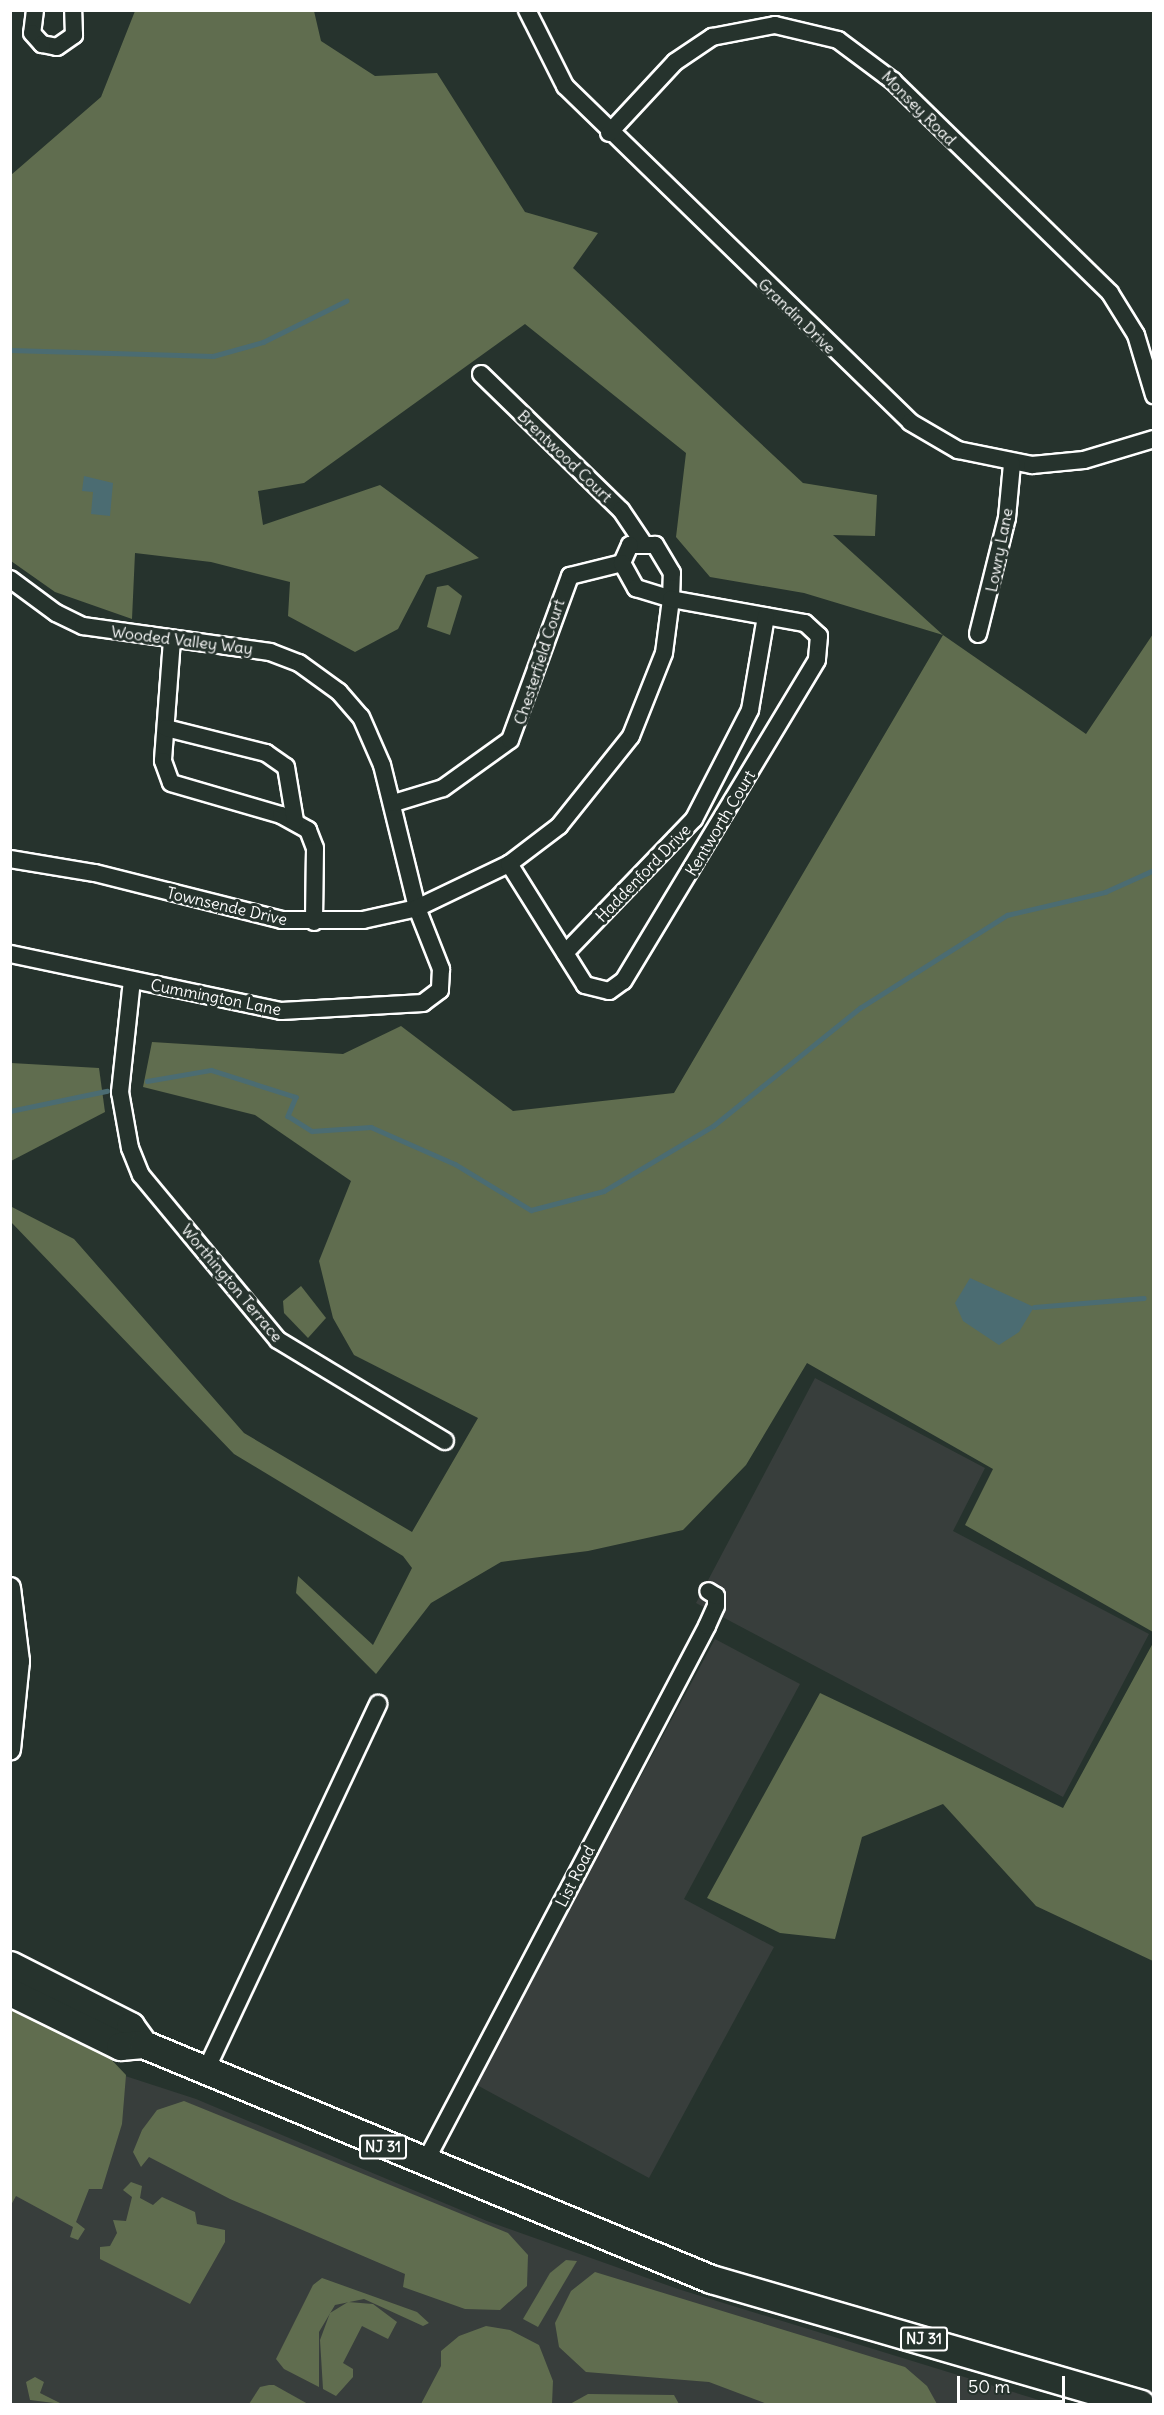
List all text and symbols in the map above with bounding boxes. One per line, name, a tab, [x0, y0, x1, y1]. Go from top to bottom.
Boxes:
street label: Monsey Road	[878, 67, 960, 149]
street label: Grandin Drive	[754, 274, 840, 358]
street label: Brentwood Court	[514, 406, 616, 506]
street label: Lowry Lane	[981, 506, 1017, 594]
street label: Chesterfield Court	[510, 597, 568, 727]
street label: Wooded Valley Way	[110, 622, 254, 658]
street label: Kentworth Court	[681, 767, 759, 879]
street label: Haddenford Drive	[591, 820, 695, 926]
street label: Townsende Drive	[165, 883, 289, 929]
street label: Cummington Lane	[149, 975, 283, 1019]
street label: Worthington Terrace	[177, 1220, 287, 1346]
street label: List Road	[551, 1842, 599, 1910]
road number: NJ 31	[359, 2135, 407, 2159]
road number: NJ 31	[900, 2327, 948, 2351]
scale bar	[960, 2364, 1068, 2402]
text: 50 m	[968, 2375, 1010, 2398]

